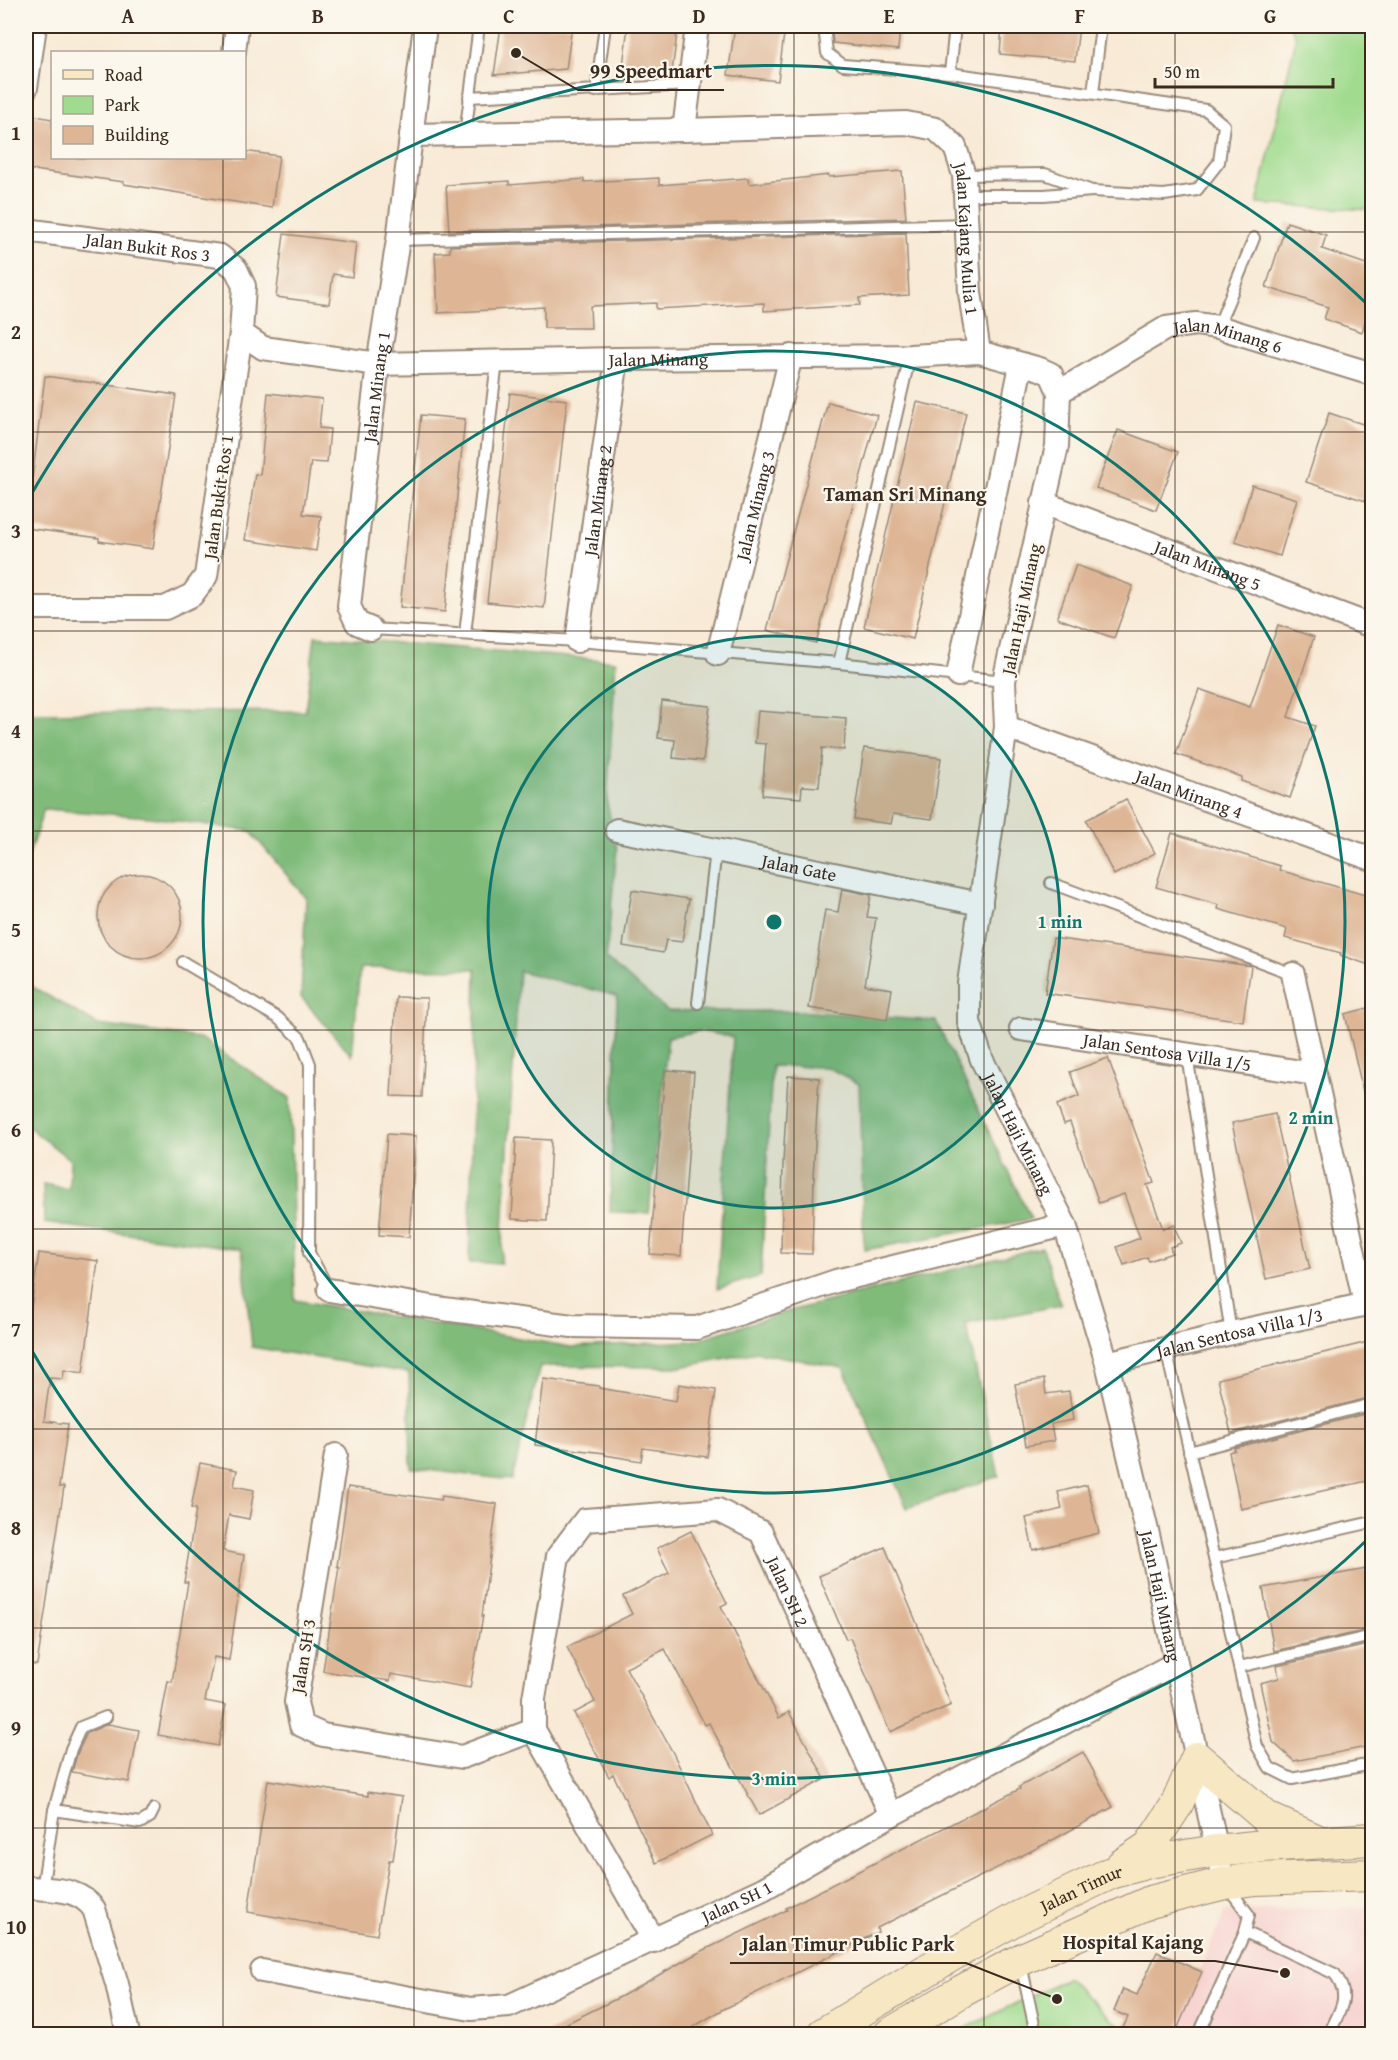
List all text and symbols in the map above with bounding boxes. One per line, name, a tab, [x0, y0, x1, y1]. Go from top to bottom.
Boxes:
text: A	[122, 1, 135, 30]
text: B	[312, 1, 324, 30]
text: C	[503, 1, 515, 30]
text: D	[692, 1, 706, 30]
text: E	[884, 1, 895, 30]
text: F	[1075, 1, 1085, 30]
text: G	[1264, 1, 1276, 30]
legend	[51, 51, 246, 159]
scale bar	[1155, 51, 1334, 89]
callout: 99 Speedmart	[578, 52, 724, 90]
text: 99 Speedmart	[590, 56, 713, 85]
text: 50 m	[1164, 58, 1200, 85]
text: Road	[105, 61, 143, 88]
text: Park	[105, 91, 141, 118]
text: 1	[11, 118, 21, 147]
text: Building	[105, 121, 169, 148]
street label: Jalan Kajang Mulia 1	[947, 157, 987, 317]
street label: Jalan Bukit Ros 3	[82, 224, 212, 268]
street label: Jalan Minang 6	[1169, 310, 1286, 359]
text: 2	[11, 317, 21, 346]
street label: Jalan Minang 1	[355, 329, 397, 446]
street label: Jalan Minang	[606, 345, 708, 373]
street label: Jalan Bukit Ros 1	[196, 433, 240, 563]
street label: Jalan Minang 2	[575, 443, 618, 560]
street label: Jalan Minang 3	[727, 448, 781, 565]
district label: Taman Sri Minang	[824, 479, 987, 508]
text: 3	[11, 516, 21, 545]
street label: Jalan Minang 5	[1149, 532, 1265, 597]
street label: Jalan Haji Minang	[993, 541, 1048, 679]
text: 4	[11, 716, 21, 745]
street label: Jalan Minang 4	[1130, 761, 1247, 825]
street label: Jalan Gate	[757, 846, 839, 888]
text: 1 min	[1038, 908, 1083, 935]
centre of rings	[764, 912, 784, 932]
text: 5	[11, 915, 21, 944]
street label: Jalan Sentosa Villa 1/5	[1079, 1025, 1253, 1078]
street label: Jalan Haji Minang	[976, 1066, 1061, 1199]
text: 2 min	[1289, 1104, 1334, 1131]
text: 6	[11, 1115, 21, 1144]
street label: Jalan Sentosa Villa 1/3	[1152, 1300, 1325, 1365]
text: 7	[11, 1314, 21, 1343]
text: 8	[11, 1513, 21, 1542]
street label: Jalan Haji Minang	[1133, 1526, 1189, 1664]
street label: Jalan SH 2	[759, 1550, 816, 1631]
street label: Jalan SH 3	[283, 1617, 322, 1697]
text: 9	[11, 1713, 21, 1742]
text: 3 min	[752, 1765, 797, 1792]
street label: Jalan Timur	[1033, 1857, 1126, 1920]
street label: Jalan SH 1	[695, 1873, 777, 1930]
text: 10	[6, 1912, 26, 1941]
callout: Hospital Kajang	[1051, 1923, 1215, 1961]
callout: Jalan Timur Public Park	[730, 1925, 966, 1963]
text: Hospital Kajang	[1063, 1927, 1204, 1956]
text: Jalan Timur Public Park	[739, 1929, 955, 1958]

